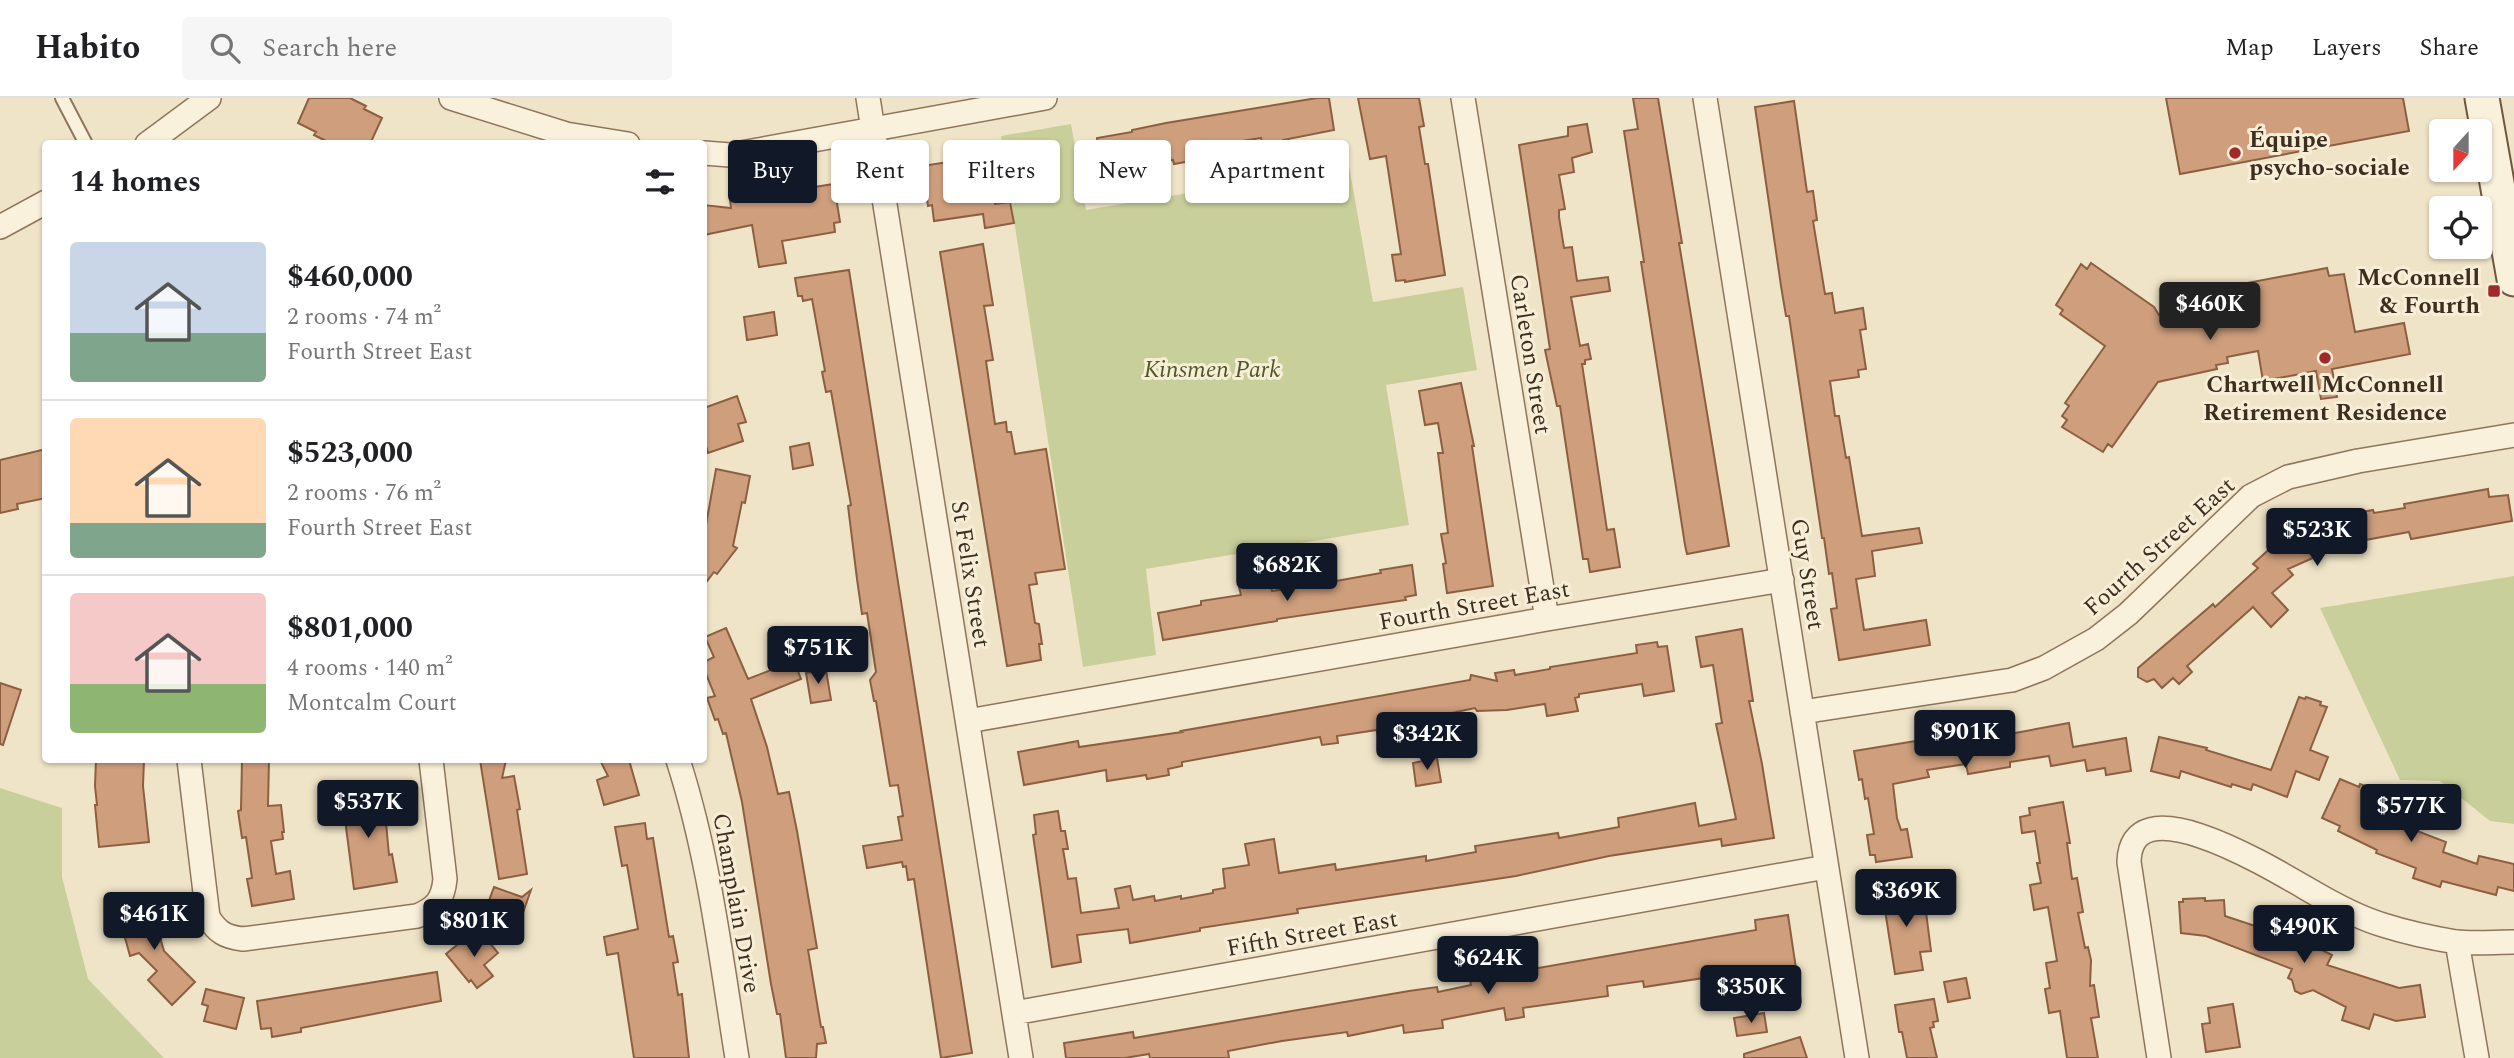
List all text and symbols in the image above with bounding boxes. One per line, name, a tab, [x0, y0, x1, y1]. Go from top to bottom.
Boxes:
search box	[182, 17, 672, 80]
text: Habito	[35, 23, 140, 73]
text: Search here	[262, 28, 397, 68]
icon: search	[206, 29, 244, 67]
text: Map	[2225, 30, 2274, 66]
text: Layers	[2312, 30, 2382, 66]
text: Share	[2420, 30, 2479, 66]
north arrow	[2429, 119, 2492, 182]
map controls	[2429, 119, 2492, 259]
place label: Équipe psycho-sociale	[2249, 122, 2410, 186]
chip: Buy	[728, 140, 817, 203]
chip: Rent	[831, 140, 929, 203]
chip: Filters	[943, 140, 1060, 203]
chip: New	[1074, 140, 1171, 203]
chip: Apartment	[1185, 140, 1349, 203]
marker: Équipe psycho-sociale	[2227, 145, 2243, 161]
text: 14 homes	[70, 159, 201, 205]
icon: filters	[641, 163, 679, 201]
button: locate	[2429, 196, 2492, 259]
text: $460,000	[287, 254, 413, 300]
place label: McConnell & Fourth	[2357, 260, 2480, 324]
icon: home	[126, 270, 210, 354]
street label: Carleton Street	[1500, 271, 1560, 437]
pin: $460K	[2161, 282, 2259, 342]
marker: McConnell & Fourth	[2486, 283, 2502, 299]
text: $460K	[2175, 287, 2245, 322]
text: 2 rooms · 74 m²	[287, 300, 441, 335]
text: Fourth Street East	[287, 335, 472, 370]
marker: Chartwell McConnell Retirement Residence	[2317, 350, 2333, 366]
park label: Kinsmen Park	[1144, 352, 1280, 388]
place label: Chartwell McConnell Retirement Residence	[2203, 367, 2447, 431]
text: $523,000	[287, 430, 413, 476]
icon: home	[126, 446, 210, 530]
street label: Fourth Street East	[2076, 469, 2244, 625]
text: 2 rooms · 76 m²	[287, 476, 441, 511]
street label: St Felix Street	[941, 498, 999, 650]
pin: $523K	[2268, 508, 2366, 568]
text: Fourth Street East	[287, 511, 472, 546]
text: $523K	[2282, 513, 2352, 548]
street label: Guy Street	[1780, 516, 1834, 632]
pin: $682K	[1238, 544, 1336, 603]
text: $682K	[1252, 548, 1322, 583]
street label: Fourth Street East	[1376, 571, 1573, 641]
text: $801,000	[287, 605, 413, 651]
icon: home	[126, 621, 210, 705]
pin: $751K	[769, 626, 867, 686]
text: $751K	[783, 631, 853, 666]
text: 4 rooms · 140 m²	[287, 651, 453, 686]
text: Montcalm Court	[287, 686, 457, 721]
pin: $901K	[1916, 710, 2014, 770]
pin: $342K	[1378, 712, 1476, 772]
text: $901K	[1930, 715, 2000, 750]
text: $342K	[1392, 717, 1462, 752]
pin: $537K	[319, 780, 417, 840]
pin: $577K	[2362, 784, 2460, 844]
text: $537K	[333, 785, 403, 820]
text: $577K	[2376, 789, 2446, 824]
street label: Champlain Drive	[702, 810, 770, 996]
pin: $369K	[1857, 870, 1955, 929]
text: $369K	[1871, 874, 1941, 909]
pin: $461K	[105, 892, 203, 952]
text: $461K	[119, 897, 189, 932]
pin: $801K	[425, 900, 523, 959]
street label: Fifth Street East	[1224, 901, 1401, 967]
text: $801K	[439, 904, 509, 939]
pin: $490K	[2255, 906, 2353, 965]
text: $490K	[2269, 910, 2339, 945]
pin: $624K	[1439, 936, 1537, 996]
text: $624K	[1453, 941, 1523, 976]
pin: $350K	[1702, 965, 1800, 1025]
text: $350K	[1716, 970, 1786, 1005]

